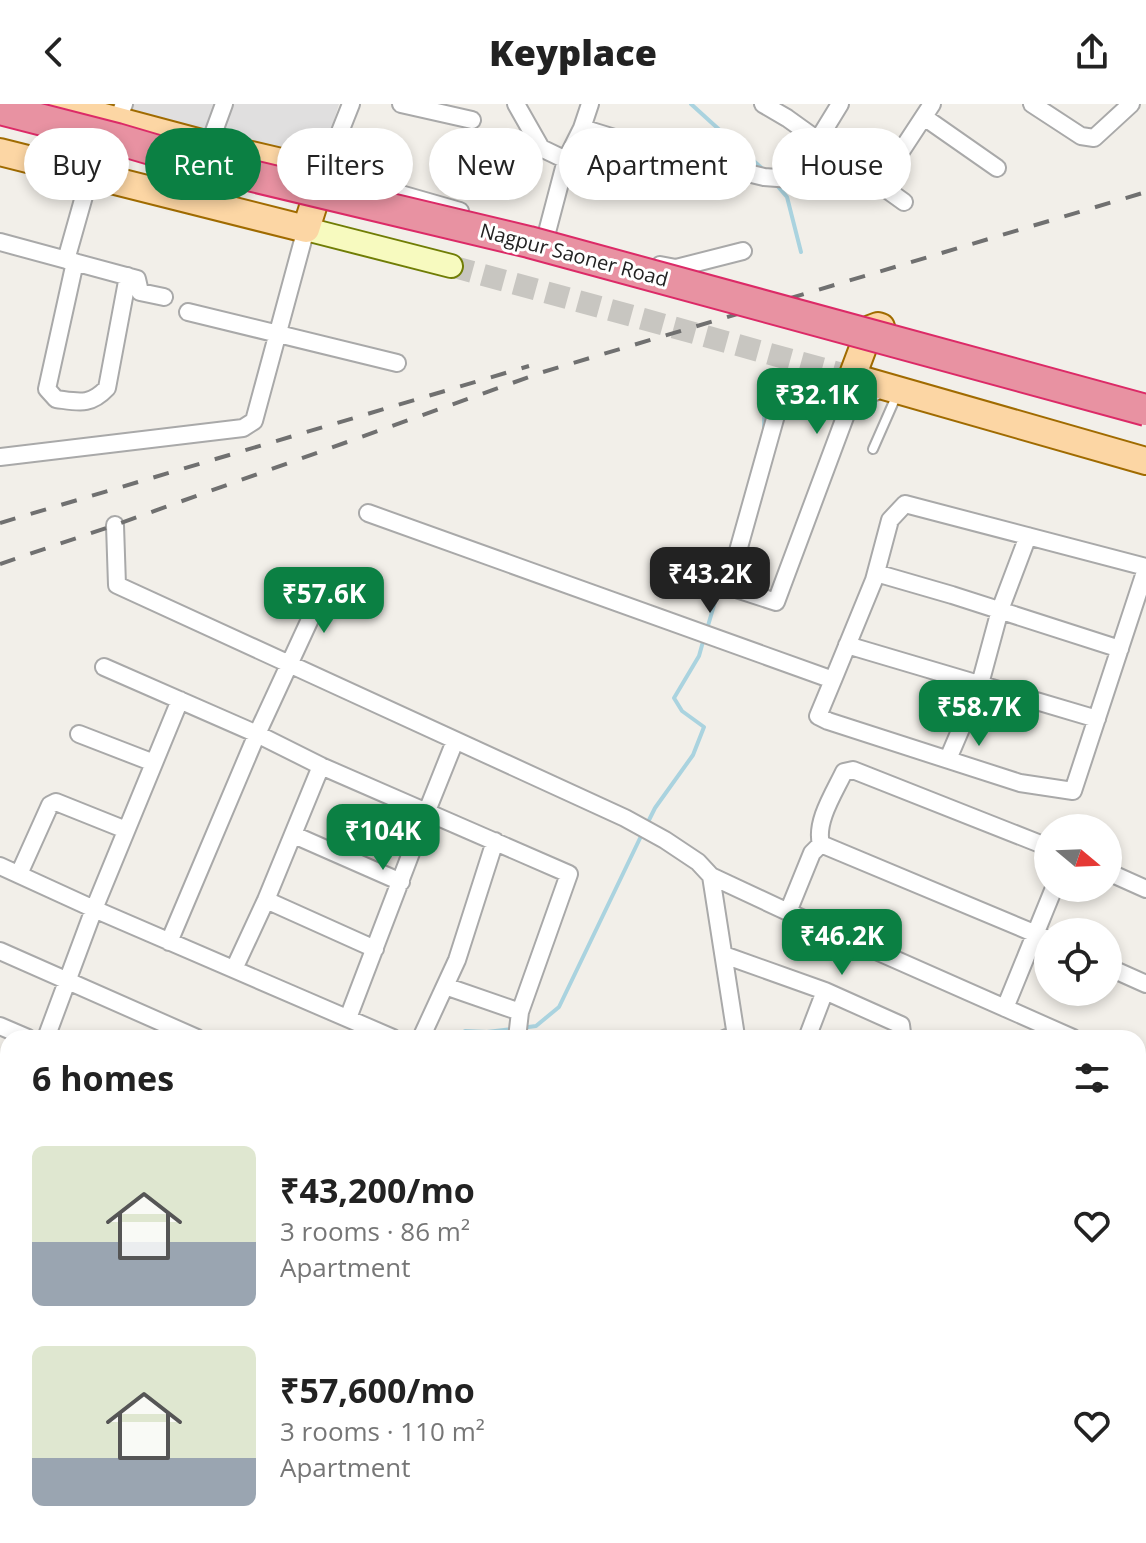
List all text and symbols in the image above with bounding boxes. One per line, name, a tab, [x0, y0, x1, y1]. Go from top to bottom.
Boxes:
text: Keyplace	[489, 28, 657, 77]
icon: back	[32, 30, 76, 74]
icon: share	[1070, 30, 1114, 74]
chip: Buy	[24, 128, 129, 200]
chip: Rent	[145, 128, 261, 200]
chip: Filters	[277, 128, 413, 200]
chip: New	[429, 128, 543, 200]
chip: Apartment	[559, 128, 756, 200]
chip: House	[772, 128, 911, 200]
street label: Nagpur Saoner Road	[477, 216, 671, 293]
pin: ₹32.1K	[752, 368, 882, 436]
text: ₹32.1K	[775, 376, 859, 412]
pin: ₹43.2K	[645, 547, 775, 615]
text: ₹43.2K	[668, 555, 752, 591]
pin: ₹57.6K	[259, 567, 389, 635]
text: ₹57.6K	[282, 575, 366, 611]
pin: ₹58.7K	[914, 680, 1044, 748]
text: ₹58.7K	[937, 688, 1021, 724]
pin: ₹104K	[327, 804, 439, 872]
text: ₹104K	[345, 812, 421, 848]
north arrow	[1034, 814, 1122, 902]
map controls	[1034, 814, 1122, 1006]
pin: ₹46.2K	[777, 909, 907, 977]
text: ₹46.2K	[800, 917, 884, 953]
button: locate	[1034, 918, 1122, 1006]
text: 6 homes	[32, 1055, 174, 1101]
icon: filters	[1070, 1056, 1114, 1100]
text: ₹43,200/mo	[280, 1167, 475, 1213]
icon: home	[96, 1178, 192, 1274]
icon: heart	[1070, 1204, 1114, 1248]
text: 3 rooms · 86 m²	[280, 1213, 470, 1249]
text: Apartment	[280, 1249, 411, 1285]
text: ₹57,600/mo	[280, 1367, 475, 1413]
icon: home	[96, 1378, 192, 1474]
icon: heart	[1070, 1404, 1114, 1448]
text: 3 rooms · 110 m²	[280, 1413, 485, 1449]
text: Apartment	[280, 1449, 411, 1485]

